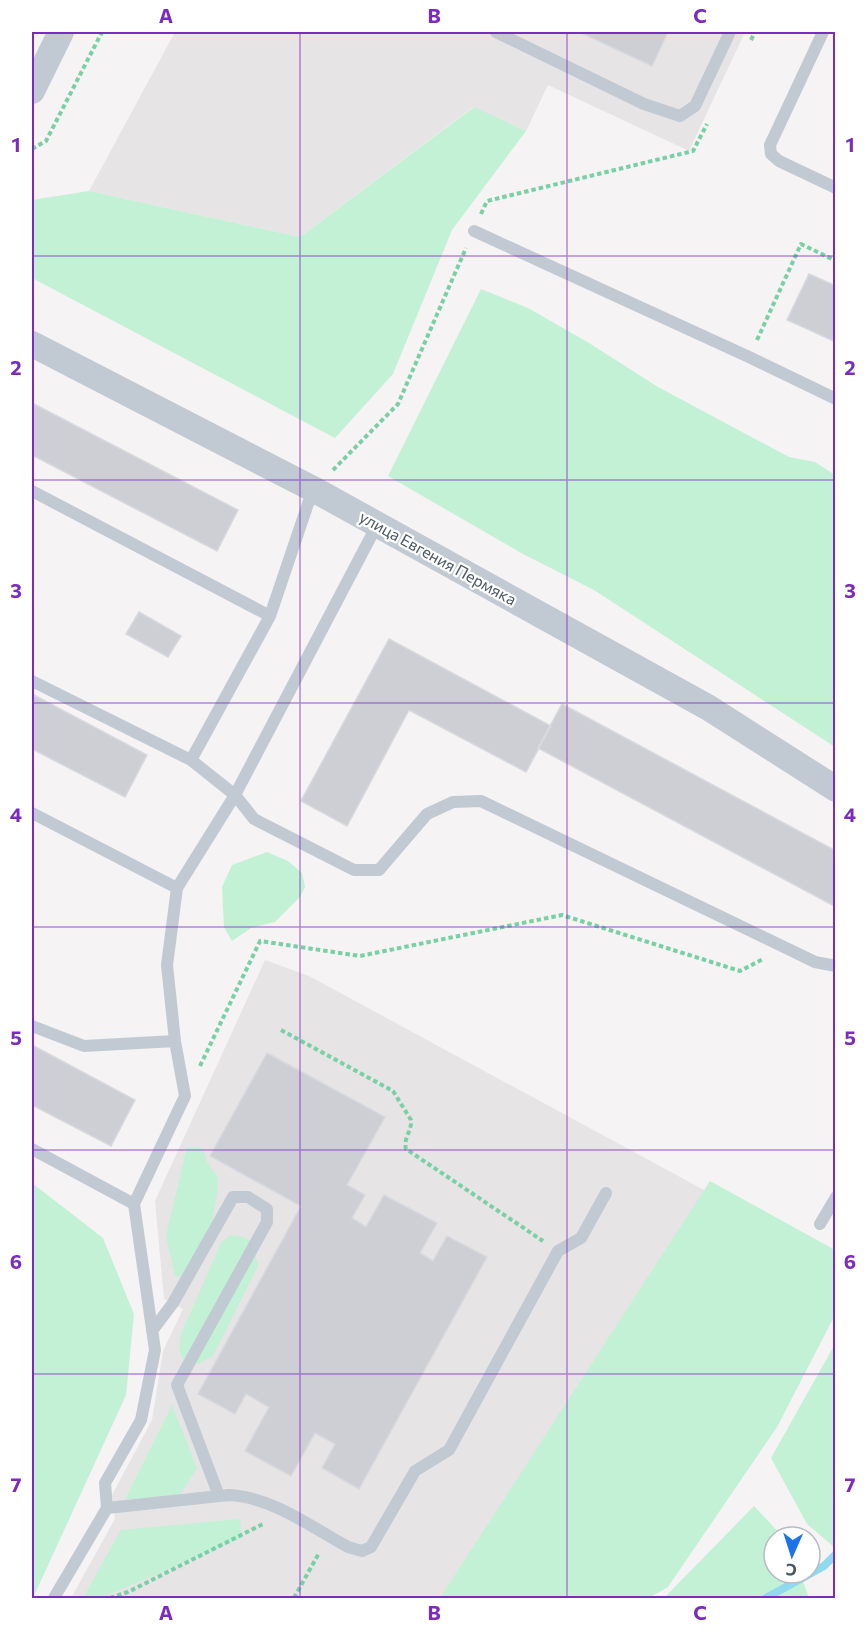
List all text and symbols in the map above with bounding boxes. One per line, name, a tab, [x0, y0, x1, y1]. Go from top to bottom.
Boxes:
text: A	[159, 3, 173, 27]
text: B	[427, 3, 441, 27]
text: C	[693, 3, 707, 27]
text: 1	[11, 132, 21, 156]
text: 1	[845, 132, 855, 156]
text: 2	[10, 355, 22, 379]
text: 2	[844, 355, 856, 379]
street label: улица Евгения Пермяка	[357, 507, 520, 609]
text: 3	[10, 578, 22, 602]
text: 3	[844, 578, 856, 602]
text: 4	[10, 802, 22, 826]
text: 4	[844, 802, 856, 826]
text: 5	[10, 1025, 22, 1049]
text: 5	[844, 1025, 856, 1049]
text: 6	[10, 1249, 22, 1273]
text: 6	[844, 1249, 856, 1273]
text: 7	[11, 1472, 22, 1496]
text: 7	[845, 1472, 856, 1496]
north arrow	[762, 1525, 822, 1585]
text: С	[785, 1561, 797, 1580]
text: A	[159, 1600, 173, 1624]
text: B	[427, 1600, 441, 1624]
text: C	[693, 1600, 707, 1624]

